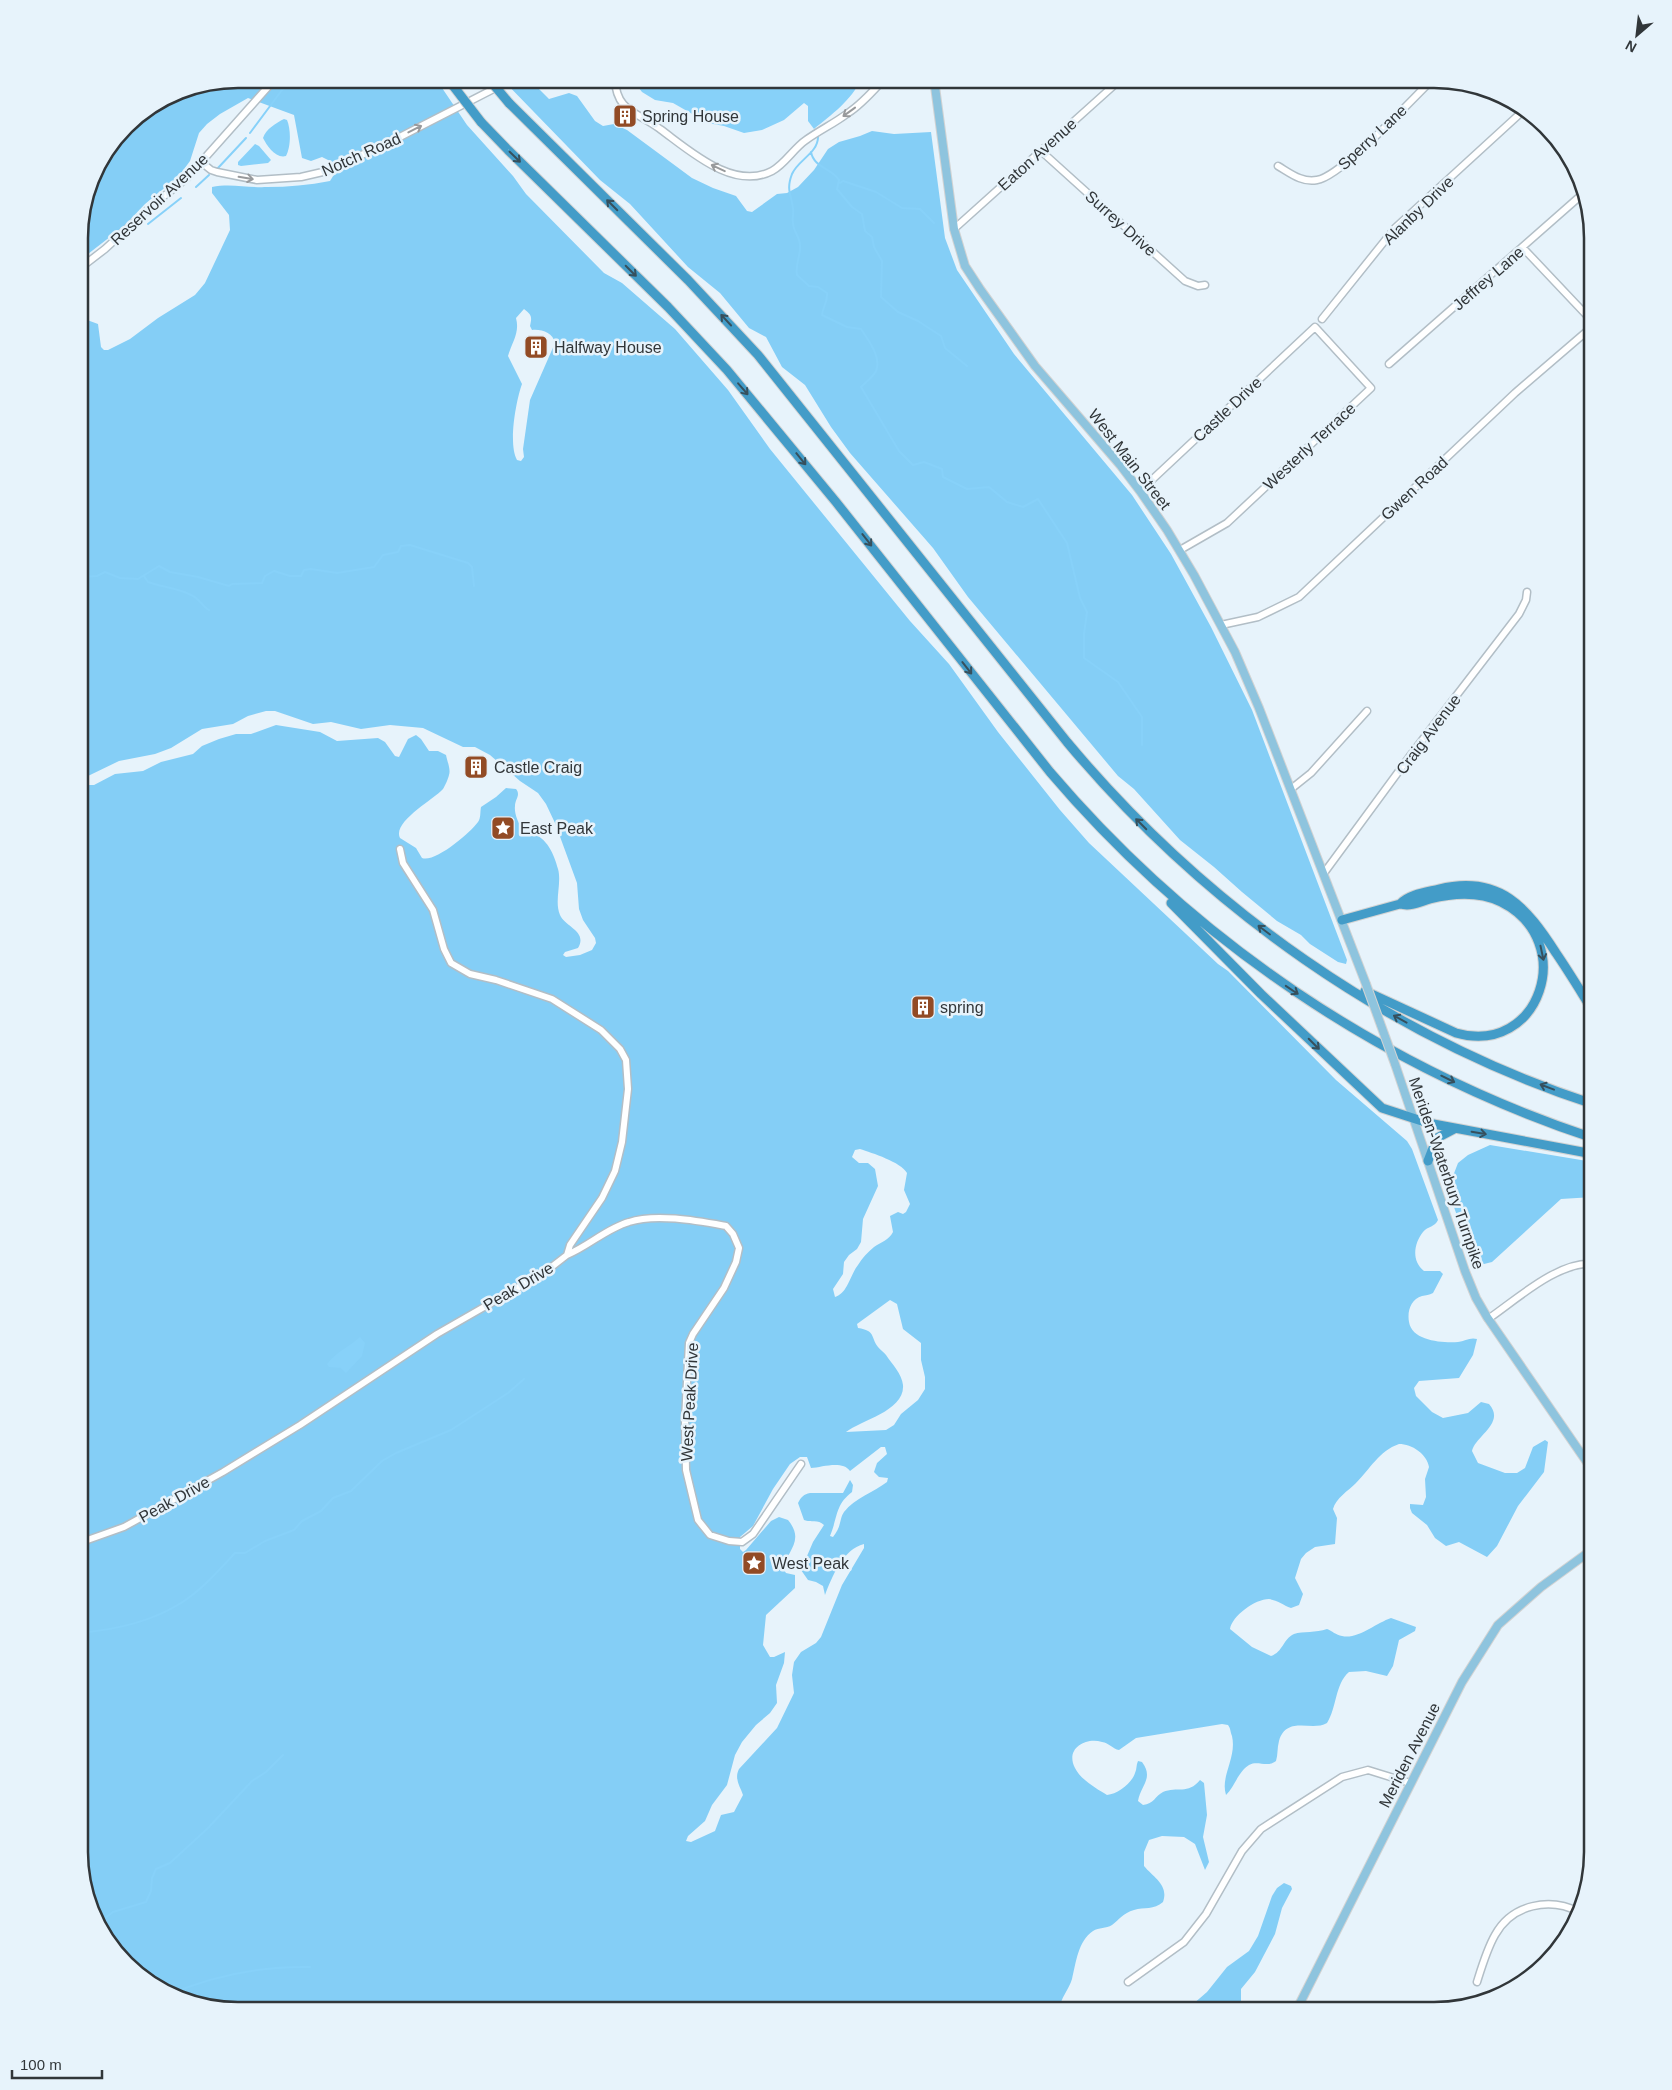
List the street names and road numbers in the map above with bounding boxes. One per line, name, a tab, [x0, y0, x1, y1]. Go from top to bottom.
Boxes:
street label: Sperry Lane	[1335, 101, 1410, 173]
street label: Eaton Avenue	[995, 115, 1080, 194]
street label: Notch Road	[319, 130, 403, 179]
street label: Reservoir Avenue	[107, 150, 211, 249]
street label: Alanby Drive	[1380, 173, 1457, 248]
street label: Surrey Drive	[1082, 187, 1159, 260]
street label: Jeffrey Lane	[1450, 243, 1527, 314]
street label: Castle Drive	[1190, 373, 1265, 445]
street label: Westerly Terrace	[1260, 399, 1359, 493]
street label: West Main Street	[1085, 406, 1174, 513]
street label: Gwen Road	[1378, 453, 1451, 523]
street label: Craig Avenue	[1393, 691, 1464, 778]
street label: Meriden-Waterbury Turnpike	[1406, 1075, 1488, 1272]
street label: Peak Drive	[480, 1259, 556, 1314]
street label: West Peak Drive	[678, 1342, 701, 1462]
street label: Peak Drive	[136, 1473, 213, 1526]
street label: Meriden Avenue	[1376, 1700, 1443, 1810]

